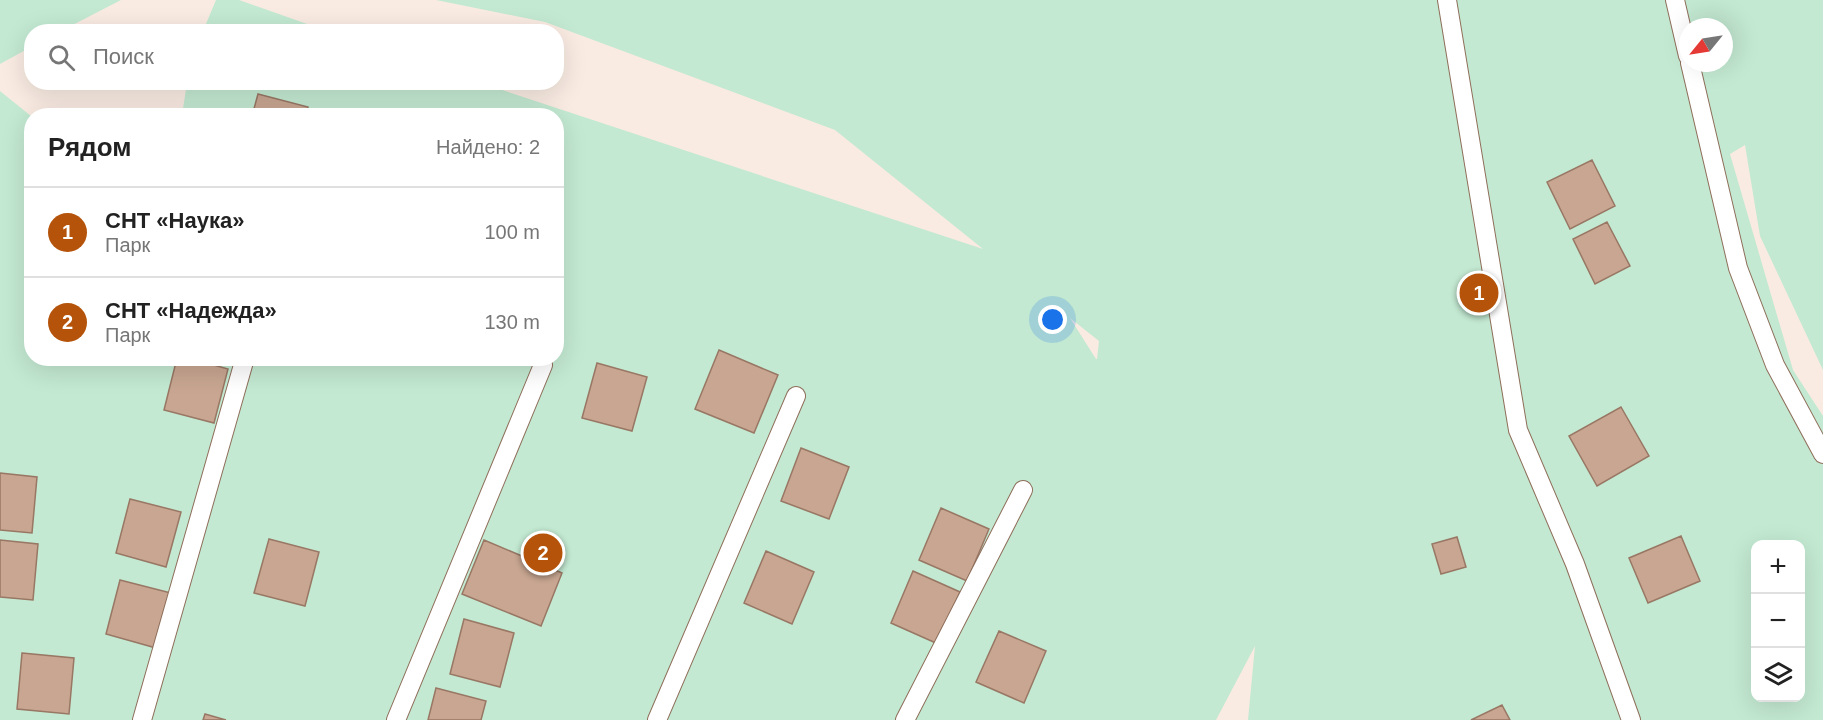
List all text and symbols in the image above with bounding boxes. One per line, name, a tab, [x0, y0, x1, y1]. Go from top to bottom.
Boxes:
north arrow	[1679, 18, 1733, 72]
search box	[24, 24, 564, 90]
icon: search	[45, 41, 78, 74]
text: Поиск	[93, 44, 154, 69]
text: Рядом	[48, 132, 131, 162]
text: Найдено: 2	[436, 136, 540, 158]
text: СНТ «Наука»	[105, 208, 244, 233]
text: 1	[62, 221, 73, 243]
text: 100 m	[484, 221, 540, 243]
text: Парк	[105, 234, 150, 256]
pin: 1	[1460, 270, 1498, 316]
text: СНТ «Надежда»	[105, 298, 277, 323]
your location	[1038, 305, 1067, 334]
text: 2	[62, 311, 73, 333]
text: 130 m	[484, 311, 540, 333]
text: Парк	[105, 324, 150, 346]
pin: 2	[524, 530, 562, 576]
map controls	[1751, 540, 1805, 702]
button: +	[1751, 540, 1805, 594]
button: −	[1751, 594, 1805, 648]
button: layers	[1751, 648, 1805, 702]

